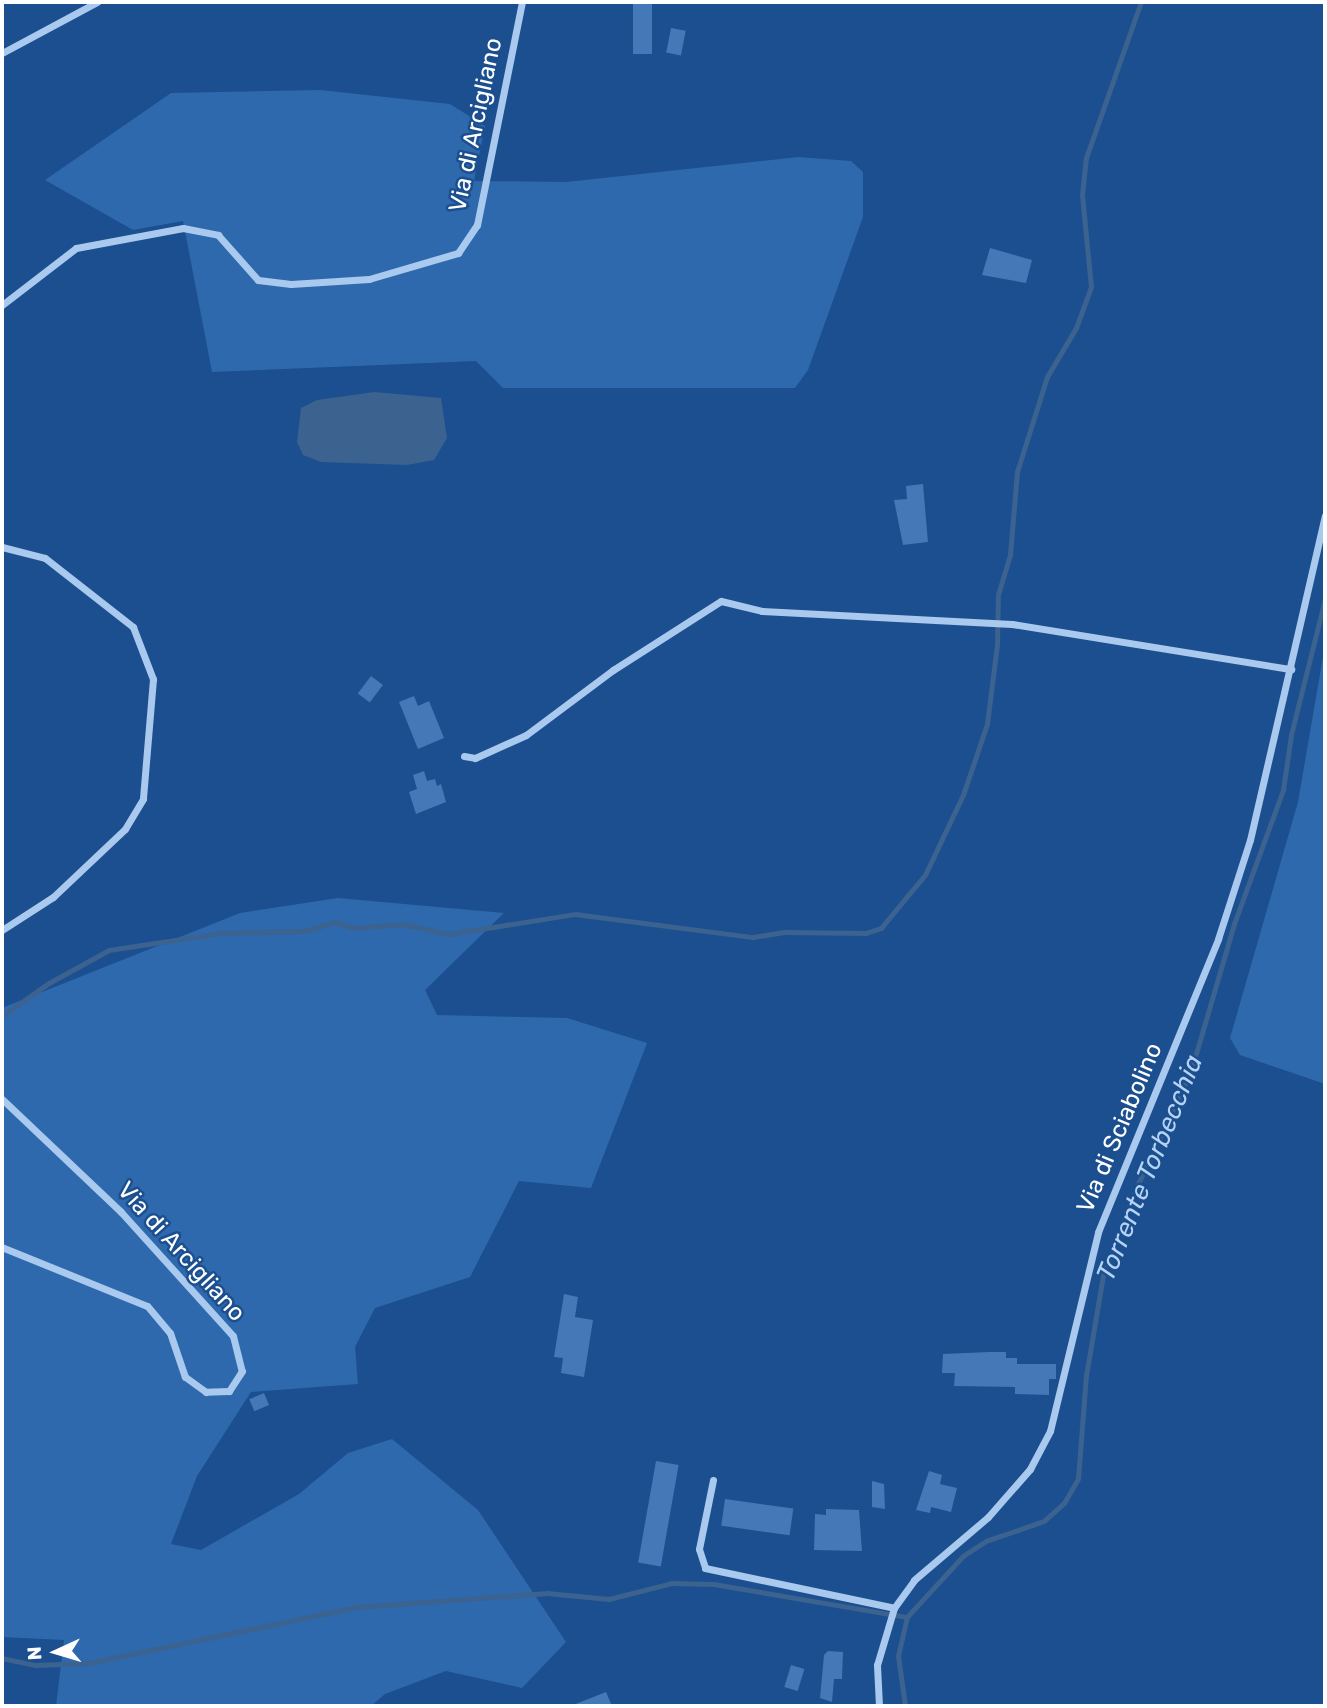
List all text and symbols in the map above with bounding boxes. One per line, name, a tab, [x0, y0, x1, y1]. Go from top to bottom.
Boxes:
street label: Via di Arcigliano	[443, 35, 509, 215]
street label: Via di Sciabolino	[1071, 1039, 1169, 1217]
water label: Torrente Torbecchia	[1090, 1050, 1210, 1286]
street label: Via di Arcigliano	[111, 1176, 251, 1328]
north arrow	[21, 1617, 91, 1687]
text: N	[23, 1646, 47, 1661]

